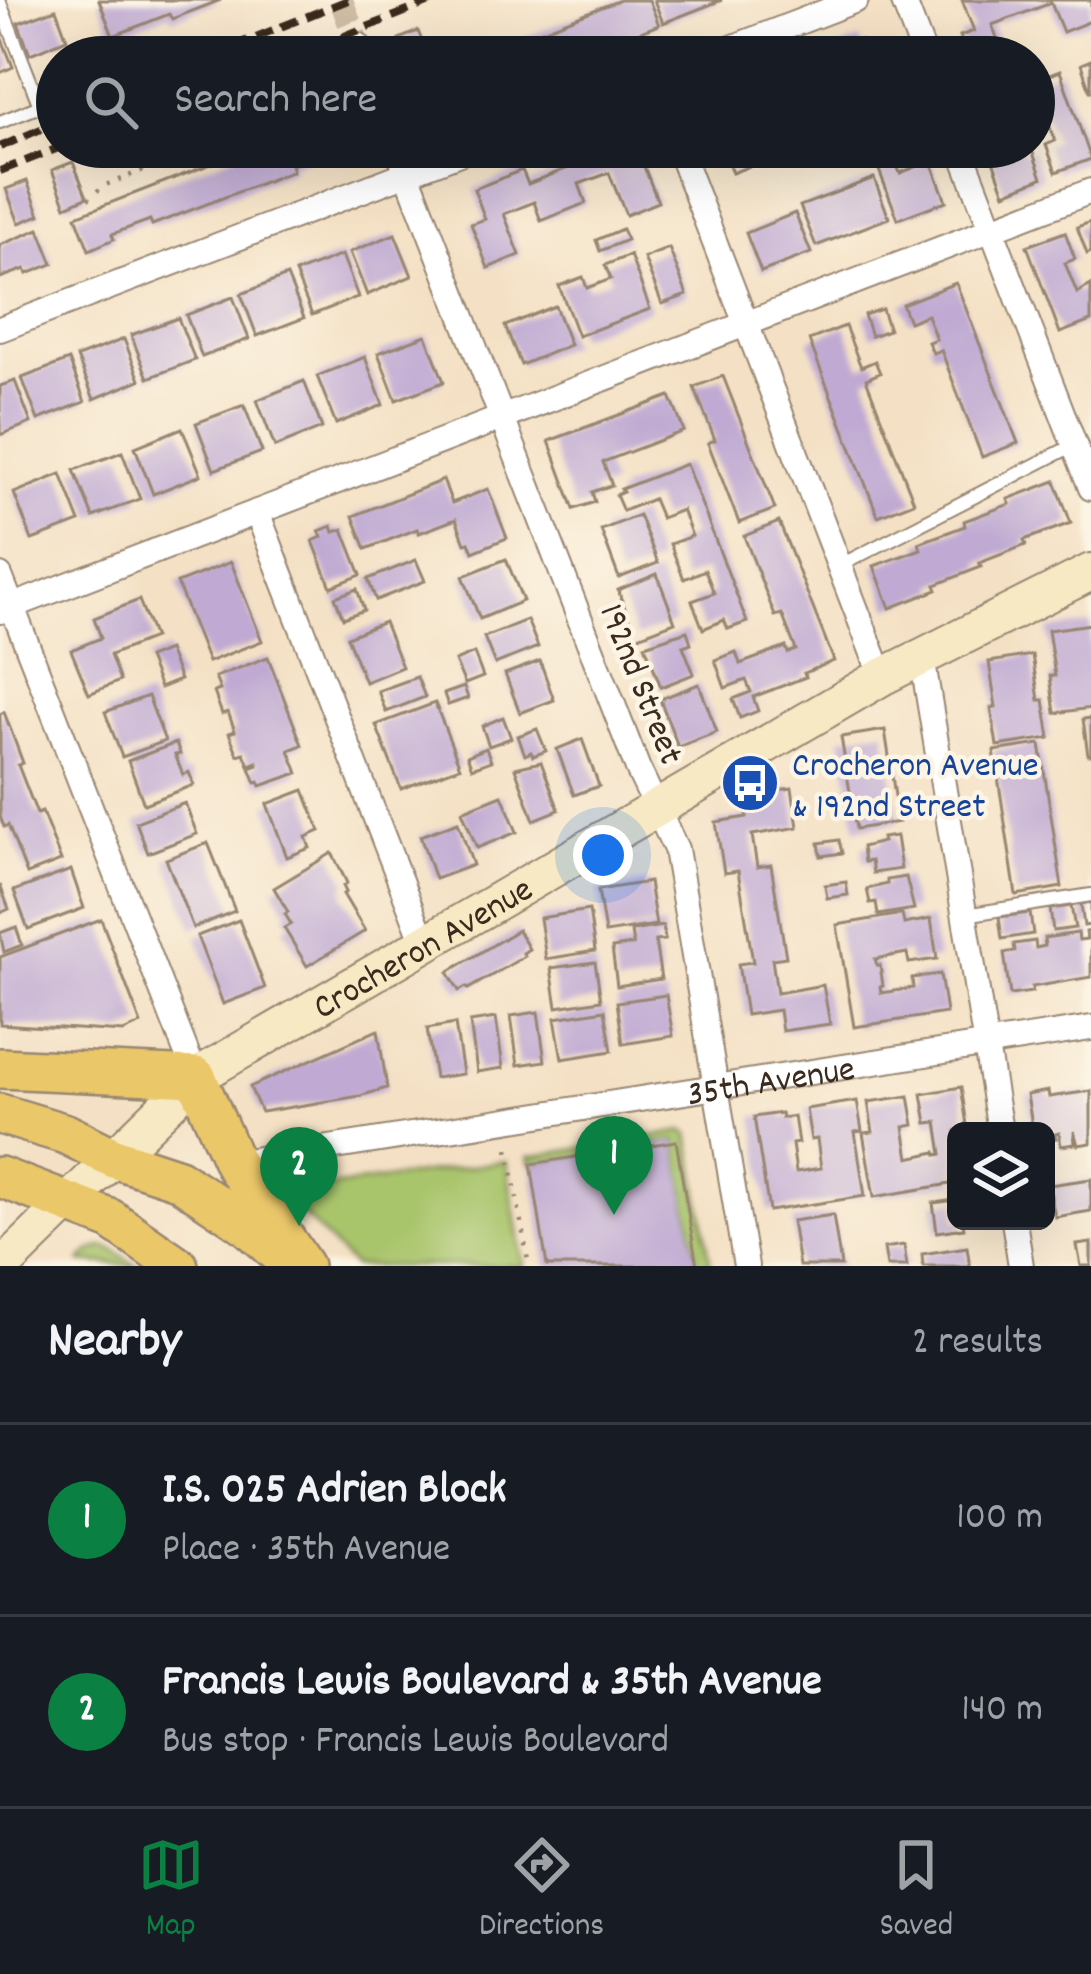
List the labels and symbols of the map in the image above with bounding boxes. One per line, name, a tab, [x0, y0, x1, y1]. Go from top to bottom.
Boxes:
street label: 192nd Street	[583, 597, 694, 774]
place label: Crocheron Avenue & 192nd Street	[792, 742, 1039, 835]
bus stop icon: Crocheron Avenue & 192nd Street	[719, 752, 781, 814]
your location	[573, 825, 633, 885]
street label: Crocheron Avenue	[305, 866, 544, 1035]
street label: 35th Avenue	[684, 1046, 859, 1123]
pin: 1	[575, 1116, 653, 1215]
pin: 2	[260, 1127, 338, 1226]

